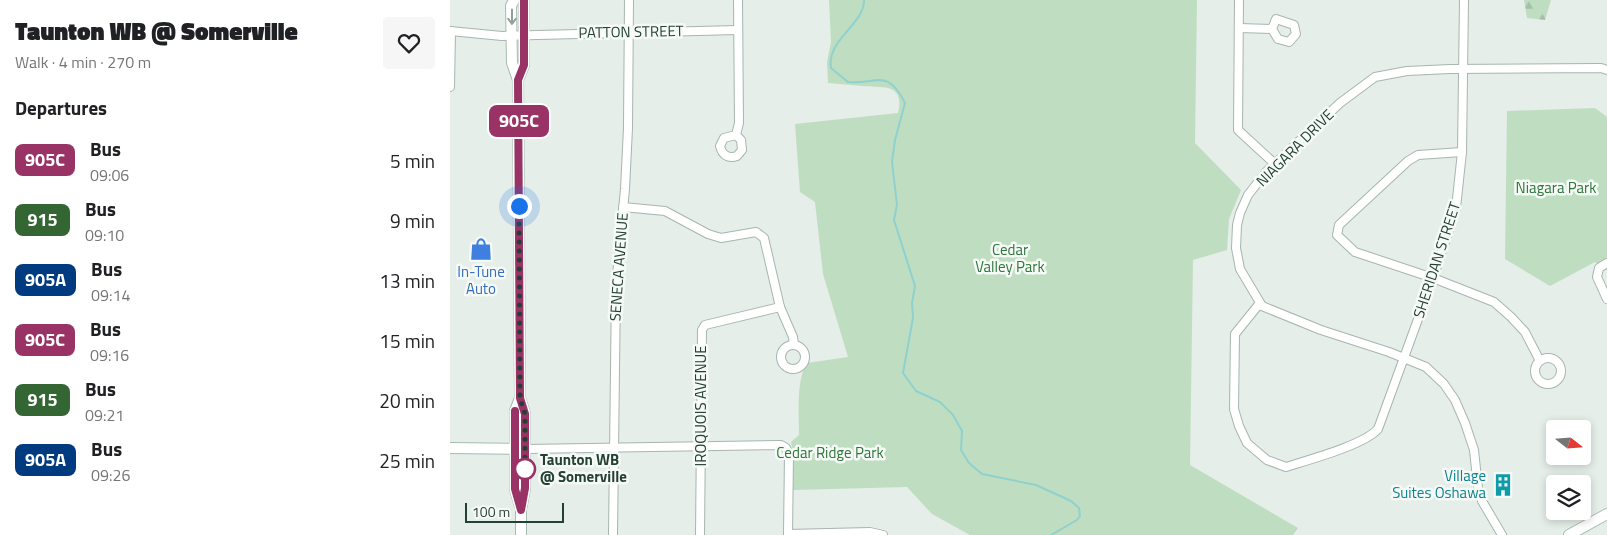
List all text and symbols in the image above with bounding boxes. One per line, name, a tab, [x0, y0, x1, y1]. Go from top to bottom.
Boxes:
one-way arrow	[507, 8, 517, 25]
text: Taunton WB @ Somerville	[15, 13, 298, 49]
button: heart	[383, 17, 435, 69]
street label: PATTON STREET	[578, 19, 684, 44]
text: Walk · 4 min · 270 m	[15, 50, 151, 74]
text: Departures	[15, 93, 107, 122]
street label: NIAGARA DRIVE	[1251, 104, 1339, 192]
line badge: 905C	[484, 105, 554, 137]
text: 905C	[499, 107, 539, 134]
text: Bus	[90, 134, 121, 163]
text: 905C	[25, 146, 65, 173]
text: 5 min	[390, 146, 435, 175]
text: 09:06	[90, 163, 129, 187]
park label: Niagara Park	[1516, 176, 1596, 199]
text: Bus	[85, 194, 116, 223]
your location	[507, 194, 532, 219]
street label: SHERIDAN STREET	[1407, 199, 1466, 321]
text: 915	[27, 206, 58, 233]
text: 9 min	[390, 206, 435, 235]
street label: SENECA AVENUE	[603, 212, 634, 322]
text: 09:10	[85, 223, 124, 247]
shop icon: In-Tune Auto	[468, 236, 494, 262]
park label: Cedar Valley Park	[975, 238, 1045, 278]
text: Bus	[91, 254, 122, 283]
place label: In-Tune Auto	[457, 260, 505, 300]
text: 905A	[25, 266, 66, 293]
text: 13 min	[379, 266, 435, 295]
text: 09:14	[91, 283, 130, 307]
text: Bus	[90, 314, 121, 343]
text: 905C	[25, 326, 65, 353]
text: 15 min	[379, 326, 435, 355]
text: 09:16	[90, 343, 129, 367]
street label: IROQUOIS AVENUE	[689, 345, 712, 467]
text: Bus	[85, 374, 116, 403]
text: 915	[27, 386, 58, 413]
text: 20 min	[379, 386, 435, 415]
text: 09:21	[85, 403, 124, 427]
north arrow	[1546, 420, 1591, 465]
map controls	[1546, 420, 1591, 520]
text: Bus	[91, 434, 122, 463]
park label: Cedar Ridge Park	[776, 441, 884, 464]
text: 905A	[25, 446, 66, 473]
text: 25 min	[379, 446, 435, 475]
place label: Taunton WB @ Somerville	[540, 448, 627, 488]
marker: Taunton WB @ Somerville	[514, 458, 536, 480]
text: 09:26	[91, 463, 130, 487]
place label: Village Suites Oshawa	[1392, 464, 1486, 504]
building icon: Village Suites Oshawa	[1490, 472, 1516, 498]
button: layers	[1546, 475, 1591, 520]
scale bar	[465, 500, 564, 523]
text: 100 m	[472, 501, 510, 522]

